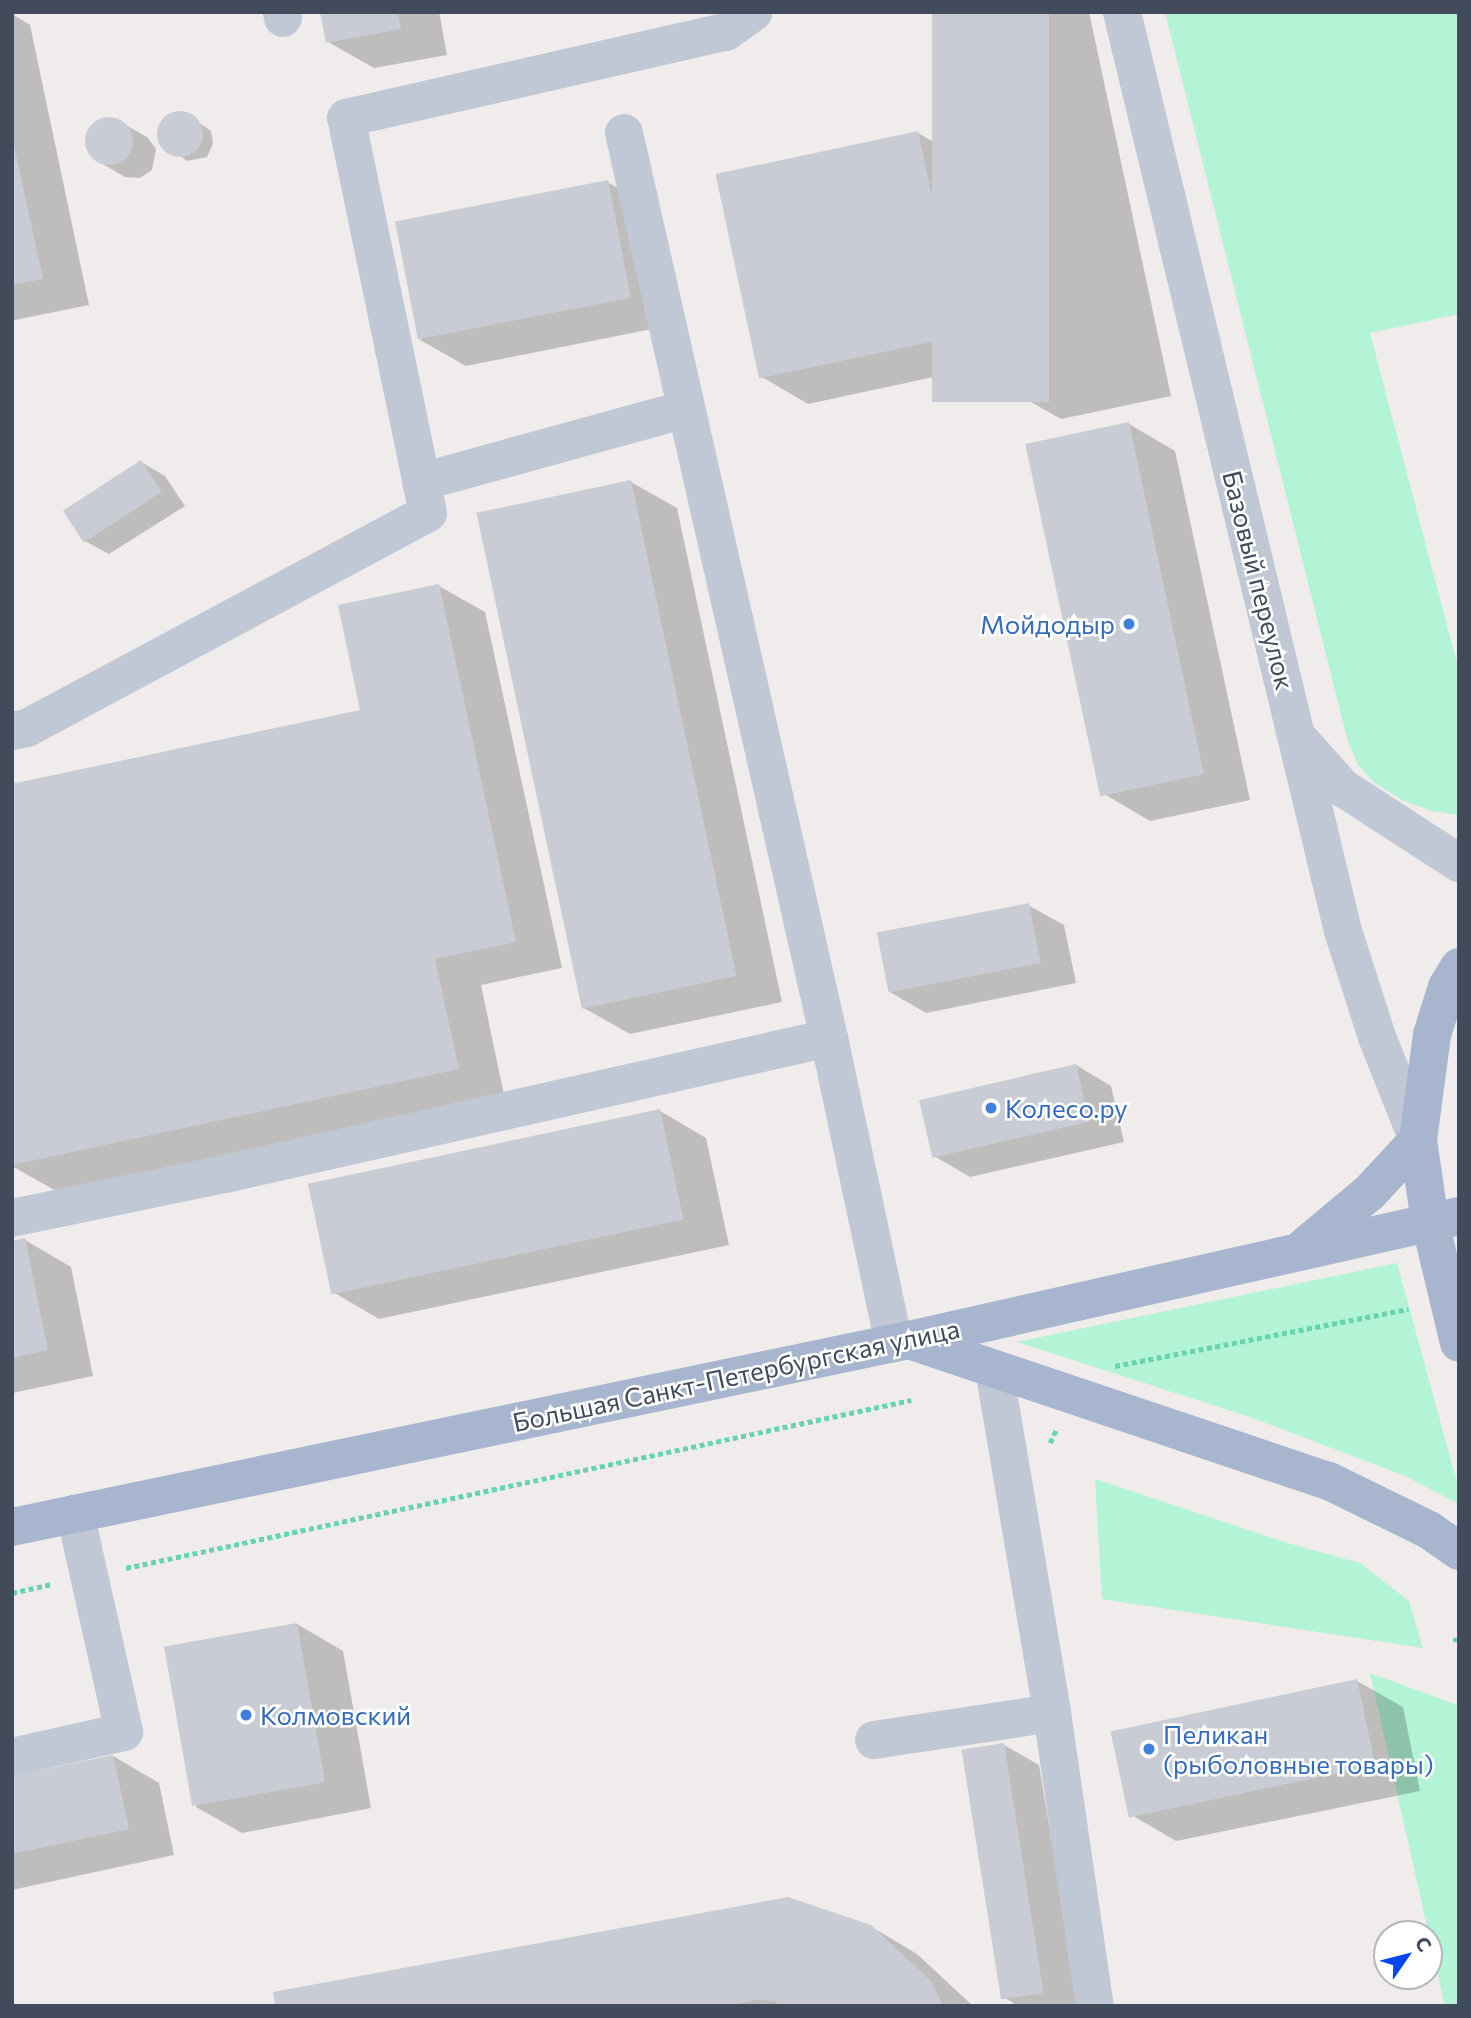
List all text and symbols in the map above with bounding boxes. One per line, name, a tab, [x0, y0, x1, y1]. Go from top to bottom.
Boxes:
street label: Базовый переулок	[1217, 467, 1301, 693]
place label: Мойдодыр	[980, 608, 1115, 640]
marker: Мойдодыр	[1121, 616, 1137, 632]
place label: Колесо.ру	[1005, 1092, 1128, 1124]
marker: Колесо.ру	[983, 1100, 999, 1116]
street label: Большая Санкт-Петербургская улица	[510, 1312, 962, 1438]
place label: Колмовский	[260, 1699, 411, 1731]
marker: Колмовский	[238, 1707, 254, 1723]
place label: Пеликан (рыболовные товары)	[1163, 1718, 1434, 1780]
marker: Пеликан (рыболовные товары)	[1141, 1741, 1157, 1757]
north arrow	[1373, 1920, 1443, 1990]
text: С	[1411, 1932, 1437, 1956]

